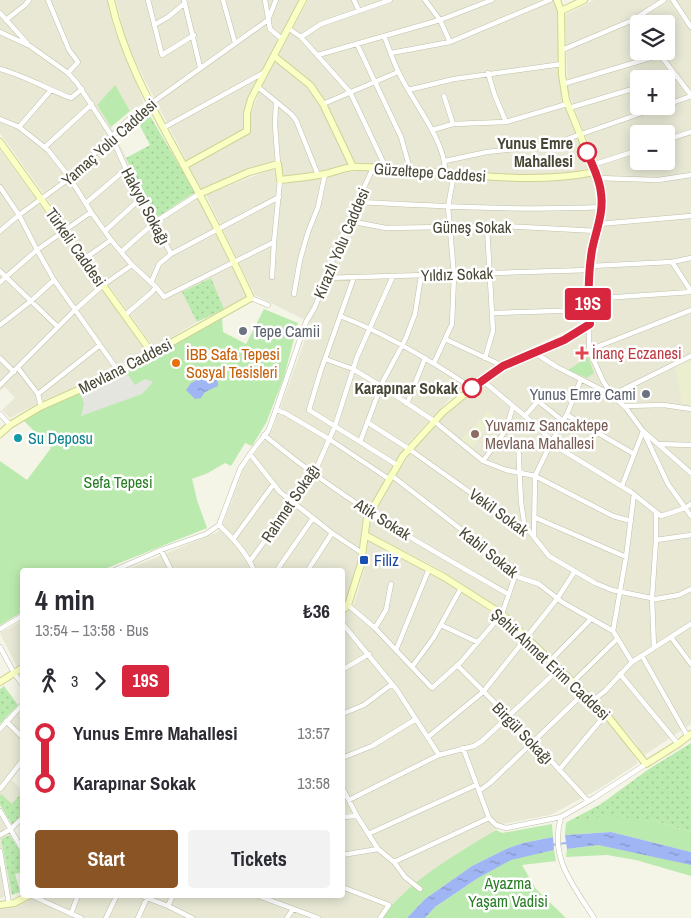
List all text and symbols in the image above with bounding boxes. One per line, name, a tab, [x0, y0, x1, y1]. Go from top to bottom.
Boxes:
map controls	[630, 15, 675, 170]
button: layers	[630, 15, 675, 60]
button: +	[630, 70, 675, 115]
street label: Yamaç Yolu Caddesi	[57, 93, 161, 191]
button: −	[630, 125, 675, 170]
place label: Yunus Emre Mahallesi	[497, 132, 573, 172]
marker: Yunus Emre Mahallesi	[577, 142, 597, 162]
street label: Güzeltepe Caddesi	[373, 157, 487, 187]
street label: Hakyol Sokağı	[116, 163, 176, 249]
street label: Kirazlı Yolu Caddesi	[308, 184, 374, 302]
street label: Türkeli Caddesi	[41, 203, 111, 291]
street label: Güneş Sokak	[433, 216, 512, 238]
street label: Yıldız Sokak	[420, 262, 494, 286]
line badge: 19S	[559, 288, 617, 320]
text: 19S	[575, 291, 601, 316]
place label: Tepe Camii	[253, 320, 320, 342]
marker: Tepe Camii	[237, 325, 249, 337]
street label: Mevlana Caddesi	[75, 333, 175, 399]
place label: İnanç Eczanesi	[592, 342, 682, 364]
place label: İBB Safa Tepesi Sosyal Tesisleri	[186, 343, 280, 383]
marker: İnanç Eczanesi	[576, 347, 588, 359]
marker: İBB Safa Tepesi Sosyal Tesisleri	[170, 357, 182, 369]
place label: Karapınar Sokak	[354, 377, 459, 399]
marker: Karapınar Sokak	[462, 378, 482, 398]
place label: Yunus Emre Cami	[530, 383, 636, 405]
marker: Yunus Emre Cami	[640, 388, 652, 400]
place label: Yuvamız Sancaktepe Mevlana Mahallesi	[485, 414, 608, 454]
place label: Su Deposu	[28, 427, 93, 449]
marker: Yuvamız Sancaktepe Mevlana Mahallesi	[469, 428, 481, 440]
marker: Su Deposu	[12, 432, 24, 444]
street label: Rahmet Sokağı	[256, 459, 324, 547]
park label: Sefa Tepesi	[83, 471, 153, 493]
street label: Vekil Sokak	[465, 483, 534, 541]
street label: Atik Sokak	[350, 493, 416, 545]
street label: Kabil Sokak	[455, 521, 523, 583]
place label: Filiz	[374, 549, 399, 571]
marker: Filiz	[358, 554, 370, 566]
text: 4 min	[35, 581, 95, 619]
text: ₺36	[303, 598, 330, 624]
street label: Şehit Ahmet Erim Caddesi	[487, 603, 615, 725]
text: 13:54 – 13:58 · Bus	[35, 619, 149, 641]
icon: walk	[35, 667, 63, 695]
icon: forward	[86, 667, 114, 695]
text: 19S	[132, 668, 159, 693]
text: 3	[71, 670, 78, 692]
street label: Birgül Sokağı	[488, 697, 558, 769]
text: Yunus Emre Mahallesi	[73, 720, 238, 746]
text: 13:57	[297, 722, 330, 744]
text: Karapınar Sokak	[73, 770, 196, 796]
text: 13:58	[297, 772, 330, 794]
button: Start	[35, 830, 178, 888]
button: Tickets	[188, 830, 330, 888]
park label: Ayazma Yaşam Vadisi	[468, 872, 548, 912]

